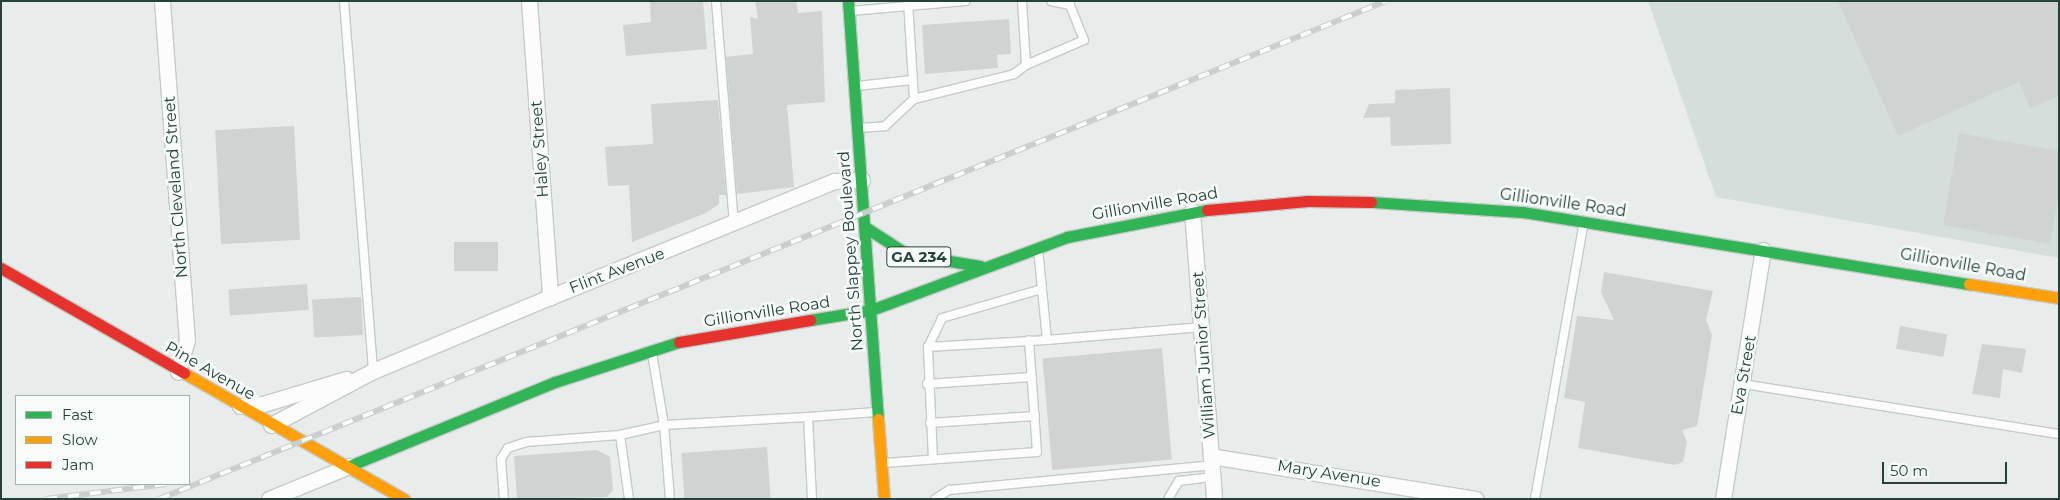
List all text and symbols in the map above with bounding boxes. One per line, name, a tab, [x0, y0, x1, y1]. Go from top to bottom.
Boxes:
street label: North Cleveland Street	[160, 95, 192, 279]
street label: Haley Street	[527, 100, 553, 198]
street label: North Slappey Boulevard	[834, 150, 868, 352]
street label: Gillionville Road	[1091, 183, 1219, 225]
street label: Gillionville Road	[1499, 185, 1627, 221]
street label: Flint Avenue	[567, 244, 667, 298]
road number: GA 234	[885, 244, 953, 270]
street label: Gillionville Road	[1899, 244, 2027, 286]
street label: William Junior Street	[1189, 270, 1219, 440]
street label: Gillionville Road	[703, 293, 831, 331]
street label: Eva Street	[1728, 334, 1760, 416]
street label: Pine Avenue	[162, 337, 258, 405]
legend	[15, 395, 190, 485]
text: Fast	[62, 405, 93, 424]
text: Slow	[62, 430, 98, 449]
scale bar	[1885, 452, 2010, 484]
text: Jam	[62, 455, 94, 474]
street label: Mary Avenue	[1276, 456, 1382, 492]
text: 50 m	[1890, 461, 1928, 480]

